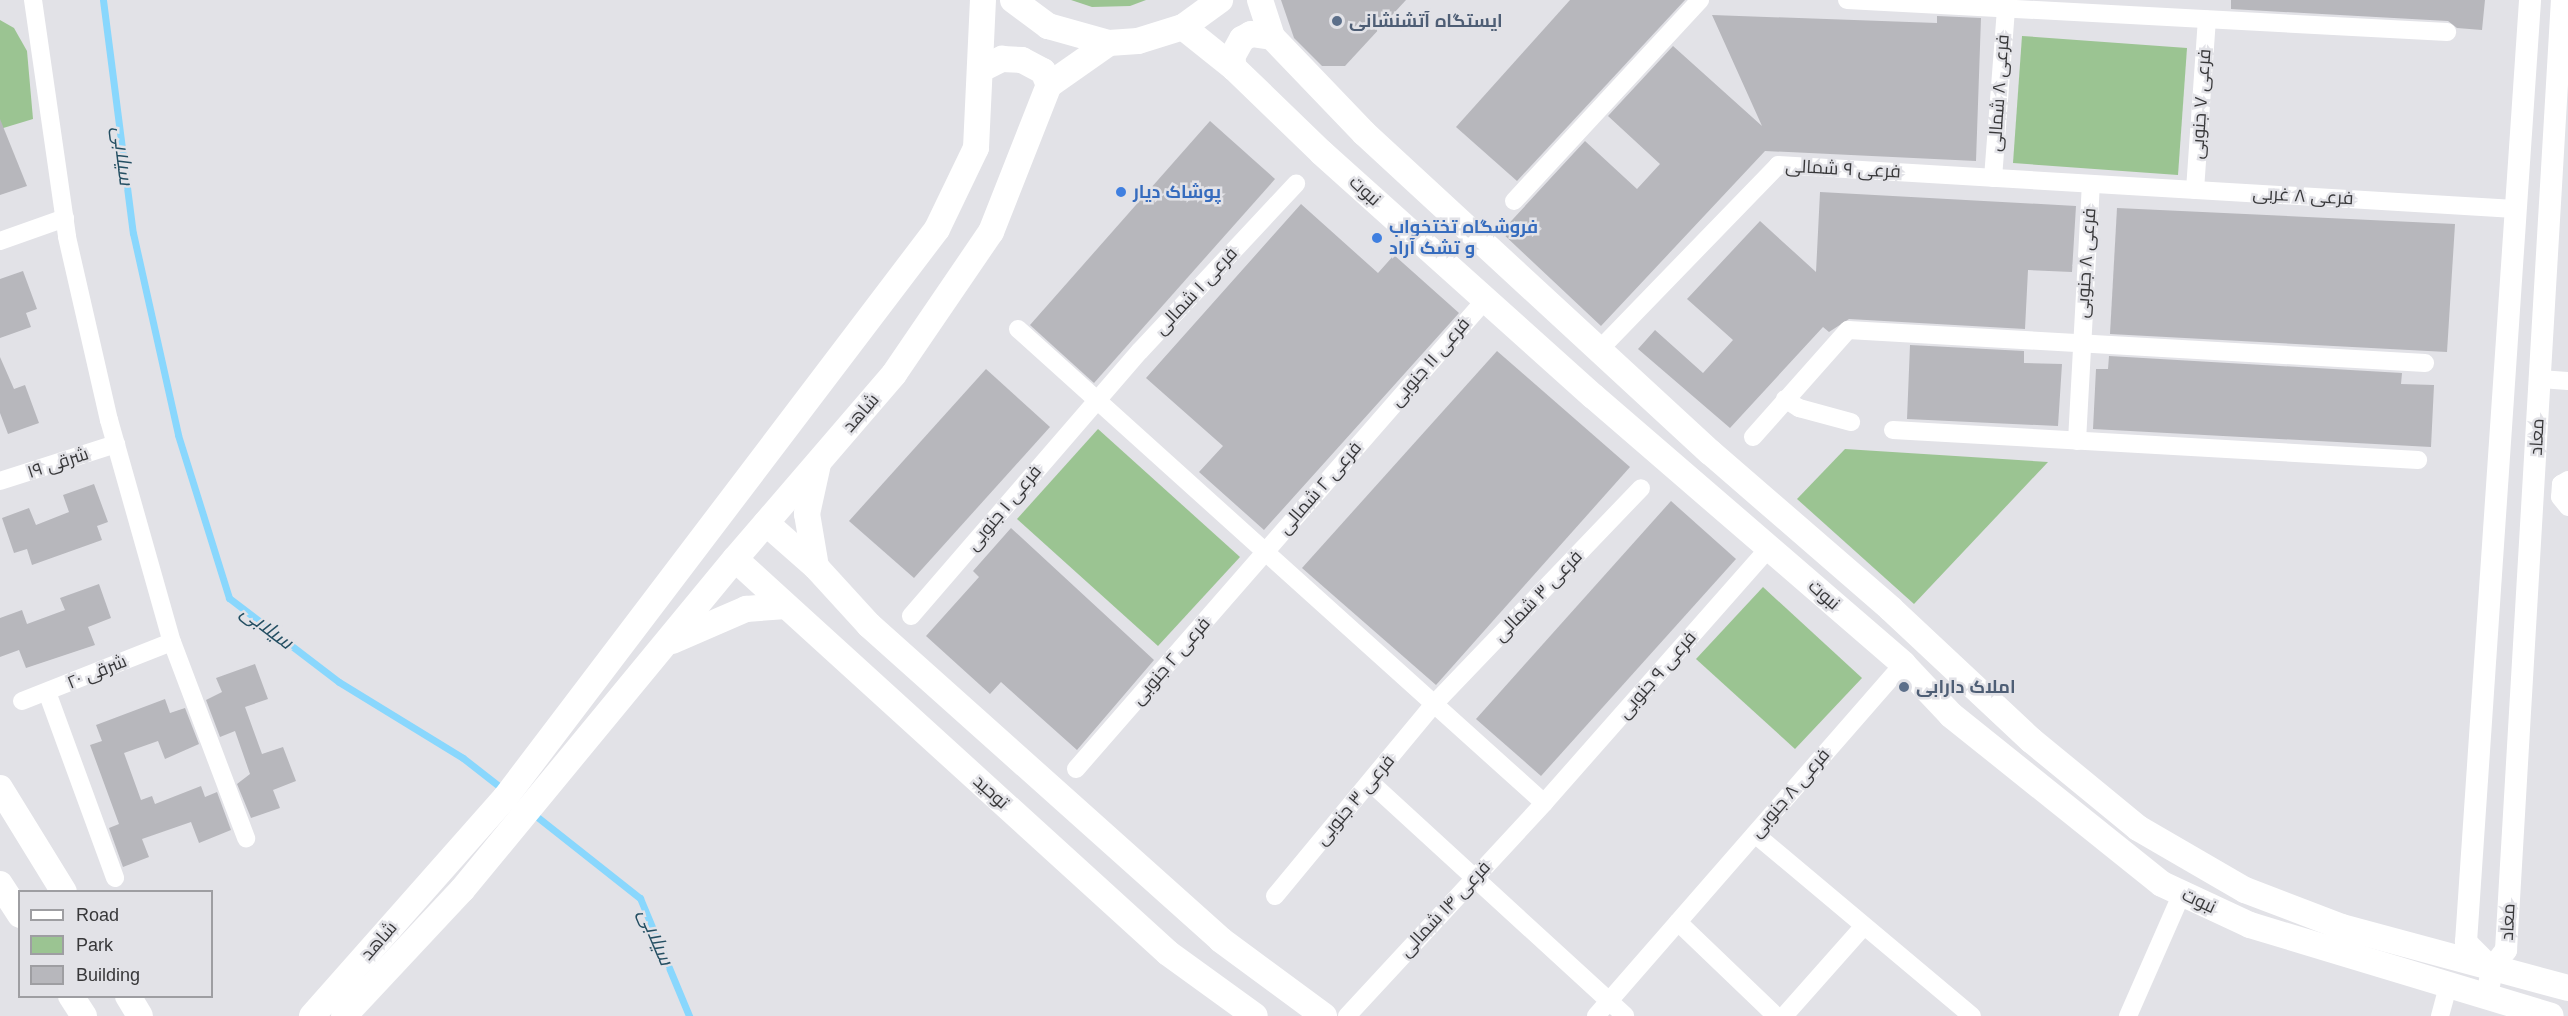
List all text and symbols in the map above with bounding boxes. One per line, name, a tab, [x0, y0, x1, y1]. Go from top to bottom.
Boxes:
place label: ایستگاه آتشنشانی	[1349, 10, 1503, 32]
marker: ایستگاه آتشنشانی	[1330, 14, 1344, 28]
street label: فرعی ۸ شمالی	[1984, 34, 2014, 152]
street label: فرعی ۷ جنوبی	[2186, 48, 2216, 160]
water label: سیلابی	[108, 125, 138, 187]
street label: فرعی ۹ شمالی	[1785, 155, 1901, 183]
street label: نبوت	[1345, 171, 1385, 211]
place label: پوشاک دیار	[1133, 181, 1221, 203]
street label: فرعی ۸ غربی	[2252, 183, 2354, 209]
marker: پوشاک دیار	[1114, 185, 1128, 199]
street label: فرعی ۸ جنوبی	[2071, 207, 2101, 319]
place label: فروشگاه تختخواب و تشک آراد	[1389, 217, 1538, 260]
marker: فروشگاه تختخواب و تشک آراد	[1370, 231, 1384, 245]
street label: فرعی ۱ شمالی	[1150, 243, 1242, 339]
street label: فرعی ۱۱ جنوبی	[1386, 313, 1474, 411]
street label: شاهد	[838, 389, 884, 437]
street label: معاد	[2525, 418, 2549, 456]
street label: فرعی ۲ شمالی	[1274, 437, 1366, 539]
street label: ۱۹ شرقی	[25, 443, 91, 483]
street label: فرعی ۱ جنوبی	[962, 461, 1046, 555]
street label: فرعی ۳ شمالی	[1489, 546, 1587, 646]
street label: نبوت	[1804, 575, 1844, 615]
water label: سیلابی	[236, 600, 298, 654]
street label: فرعی ۲ جنوبی	[1127, 613, 1215, 709]
street label: فرعی ۹ جنوبی	[1613, 627, 1701, 723]
street label: ۲۰ شرقی	[64, 650, 130, 694]
place label: املاک دارابی	[1916, 676, 2016, 698]
marker: املاک دارابی	[1897, 680, 1911, 694]
street label: فرعی ۸ جنوبی	[1746, 744, 1834, 842]
street label: فرعی ۳ جنوبی	[1311, 750, 1399, 850]
street label: توحید	[969, 771, 1013, 813]
street label: فرعی ۱۴ شمالی	[1395, 856, 1495, 962]
street label: نبوت	[2179, 884, 2219, 918]
legend	[18, 890, 213, 998]
street label: معاد	[2496, 903, 2520, 941]
text: Road	[76, 905, 119, 925]
water label: سیلابی	[633, 905, 679, 969]
street label: شاهد	[356, 917, 402, 965]
text: Park	[76, 935, 113, 955]
text: Building	[76, 965, 140, 985]

